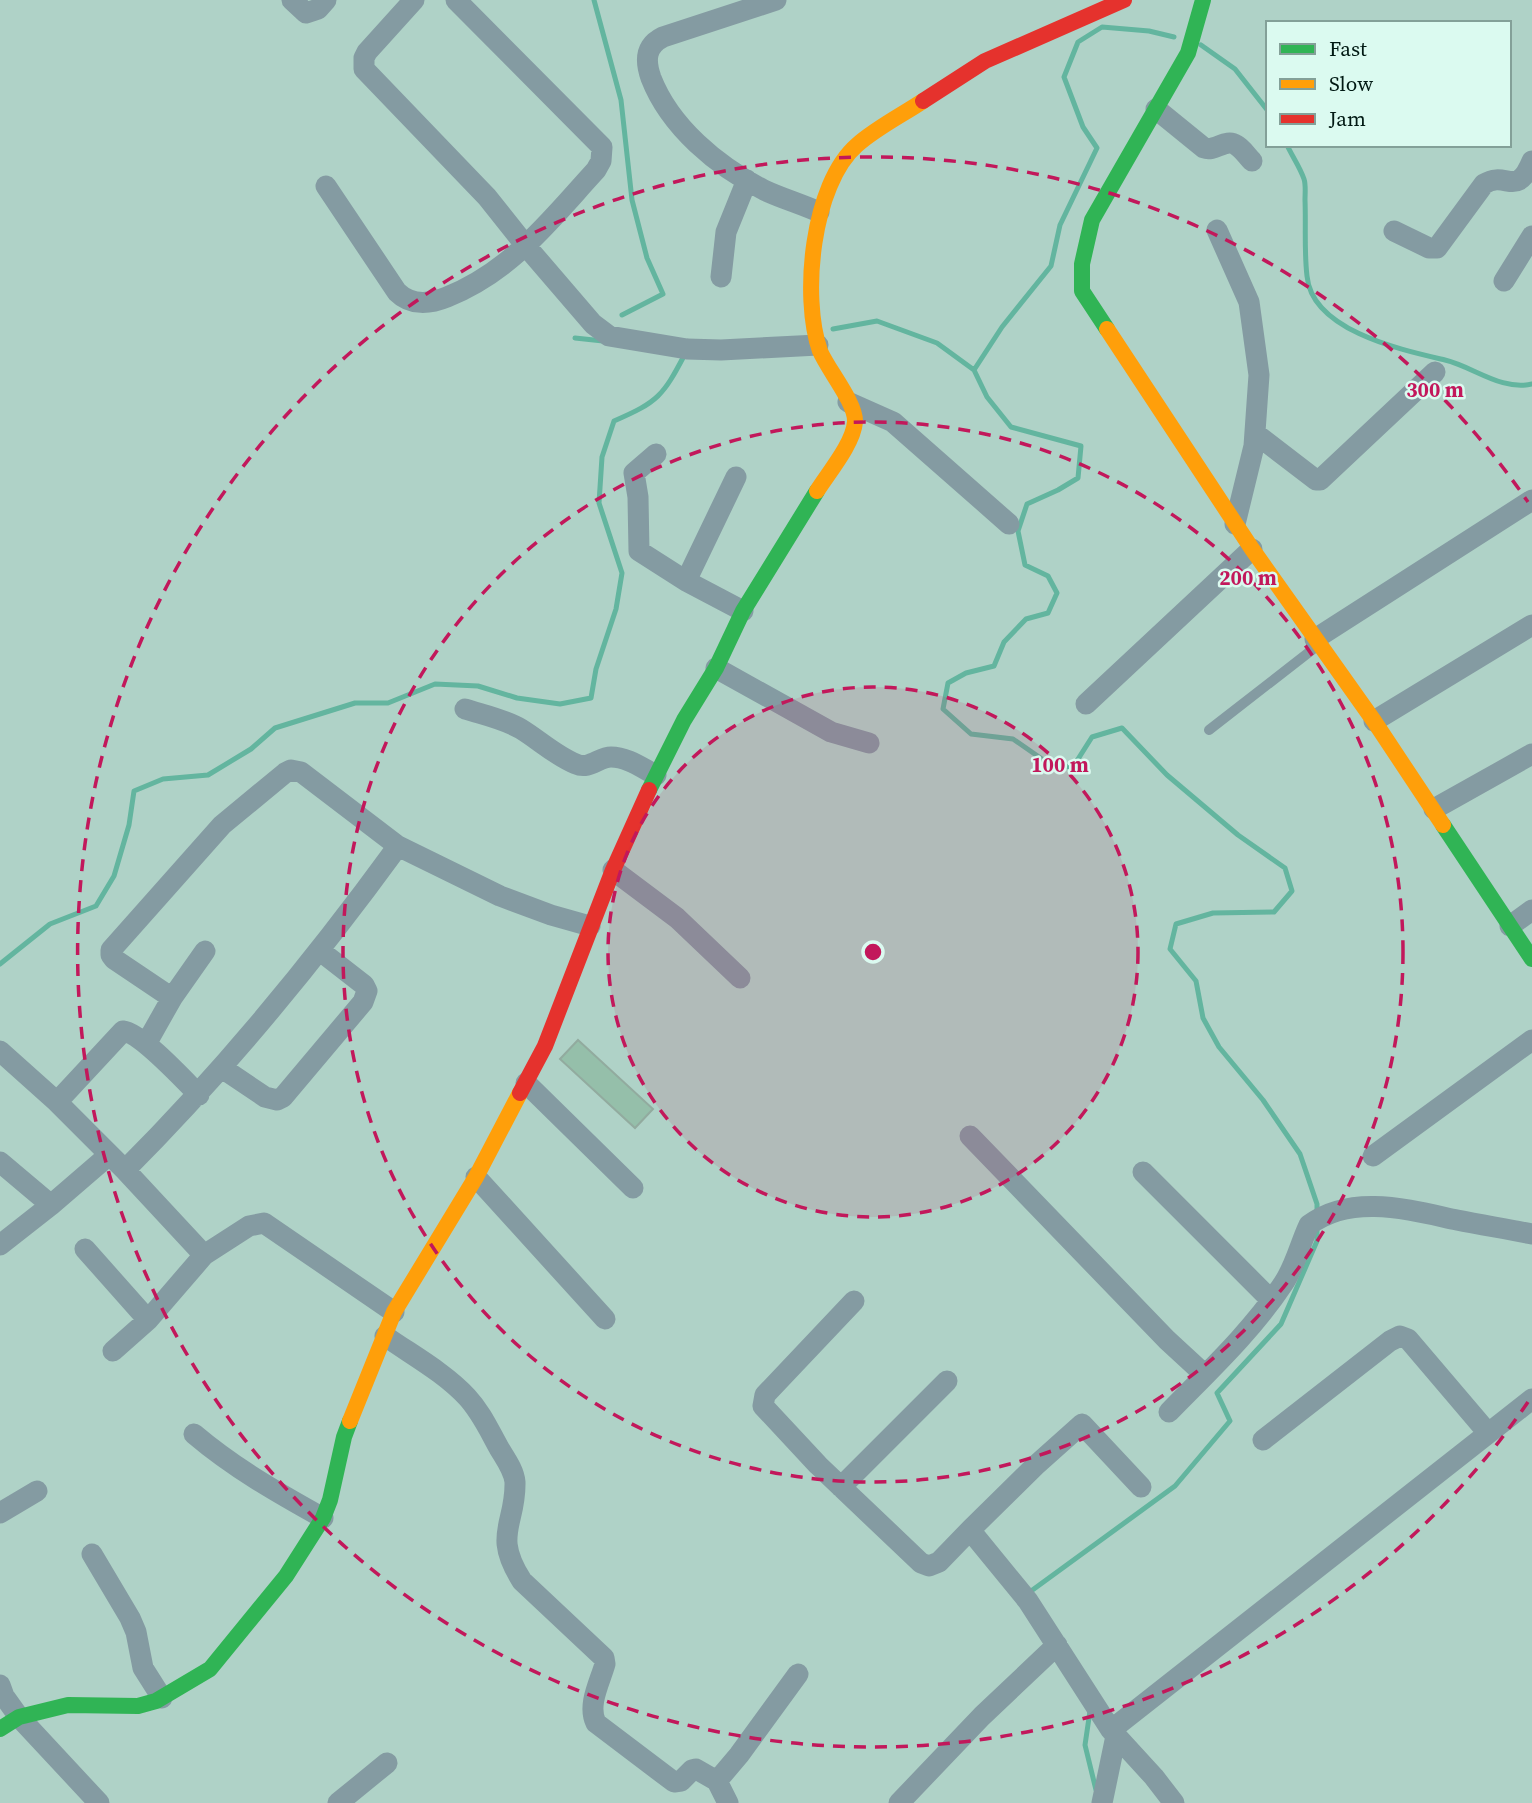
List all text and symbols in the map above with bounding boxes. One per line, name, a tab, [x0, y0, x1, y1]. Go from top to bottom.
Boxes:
legend	[1266, 21, 1511, 147]
text: Fast	[1329, 34, 1367, 63]
text: Slow	[1329, 69, 1373, 98]
text: Jam	[1328, 104, 1366, 133]
text: 300 m	[1406, 375, 1464, 404]
text: 200 m	[1219, 563, 1277, 592]
text: 100 m	[1031, 750, 1089, 779]
centre of rings	[861, 940, 885, 964]

